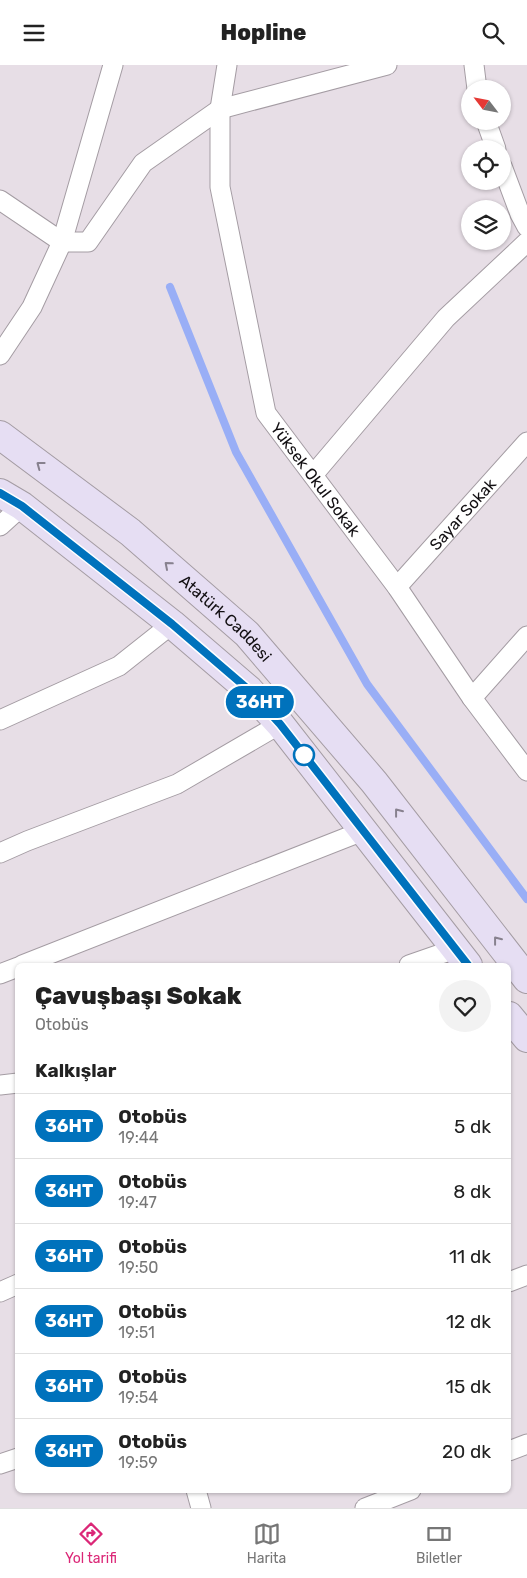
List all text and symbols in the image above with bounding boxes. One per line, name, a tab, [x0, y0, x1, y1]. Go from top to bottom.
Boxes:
icon: menu	[20, 19, 48, 47]
text: Hopline	[221, 19, 306, 46]
icon: search	[479, 19, 507, 47]
north arrow	[461, 80, 511, 130]
map controls	[461, 80, 511, 250]
button: locate	[461, 140, 511, 190]
button: layers	[461, 200, 511, 250]
street label: Yüksek Okul Sokak	[267, 419, 365, 541]
one-way arrow	[36, 462, 46, 471]
street label: Sayar Sokak	[426, 474, 500, 554]
one-way arrow	[165, 562, 174, 571]
street label: Atatürk Caddesi	[176, 571, 275, 666]
line badge: 36HT	[225, 686, 295, 718]
text: 36HT	[236, 691, 284, 713]
unlabelled marker	[293, 744, 315, 766]
one-way arrow	[395, 809, 403, 818]
one-way arrow	[494, 936, 503, 946]
button: heart	[439, 980, 491, 1032]
text: Çavuşbaşı Sokak	[35, 982, 242, 1010]
text: Otobüs	[35, 1015, 89, 1034]
text: Kalkışlar	[35, 1059, 116, 1082]
text: Otobüs	[118, 1105, 187, 1128]
text: 36HT	[45, 1115, 93, 1137]
text: 5 dk	[454, 1115, 491, 1138]
text: 19:44	[118, 1128, 159, 1147]
text: Otobüs	[118, 1170, 187, 1193]
text: 36HT	[45, 1180, 93, 1202]
text: 8 dk	[453, 1180, 491, 1203]
text: 19:47	[118, 1193, 157, 1212]
text: Otobüs	[118, 1235, 187, 1258]
text: 36HT	[45, 1245, 93, 1267]
text: 11 dk	[449, 1245, 491, 1268]
text: 19:50	[118, 1258, 158, 1277]
text: Otobüs	[118, 1300, 187, 1323]
text: 36HT	[45, 1310, 93, 1332]
text: 12 dk	[446, 1310, 491, 1333]
text: 19:51	[118, 1323, 155, 1342]
text: Otobüs	[118, 1365, 187, 1388]
text: 36HT	[45, 1375, 93, 1397]
text: 15 dk	[446, 1375, 491, 1398]
text: 19:54	[118, 1388, 158, 1407]
text: Otobüs	[118, 1430, 187, 1453]
text: 36HT	[45, 1440, 93, 1462]
text: 20 dk	[442, 1440, 491, 1463]
text: 19:59	[118, 1453, 158, 1472]
tab: Yol tarifi	[65, 1520, 117, 1567]
tab: Harita	[247, 1520, 286, 1567]
tab: Biletler	[416, 1520, 462, 1567]

